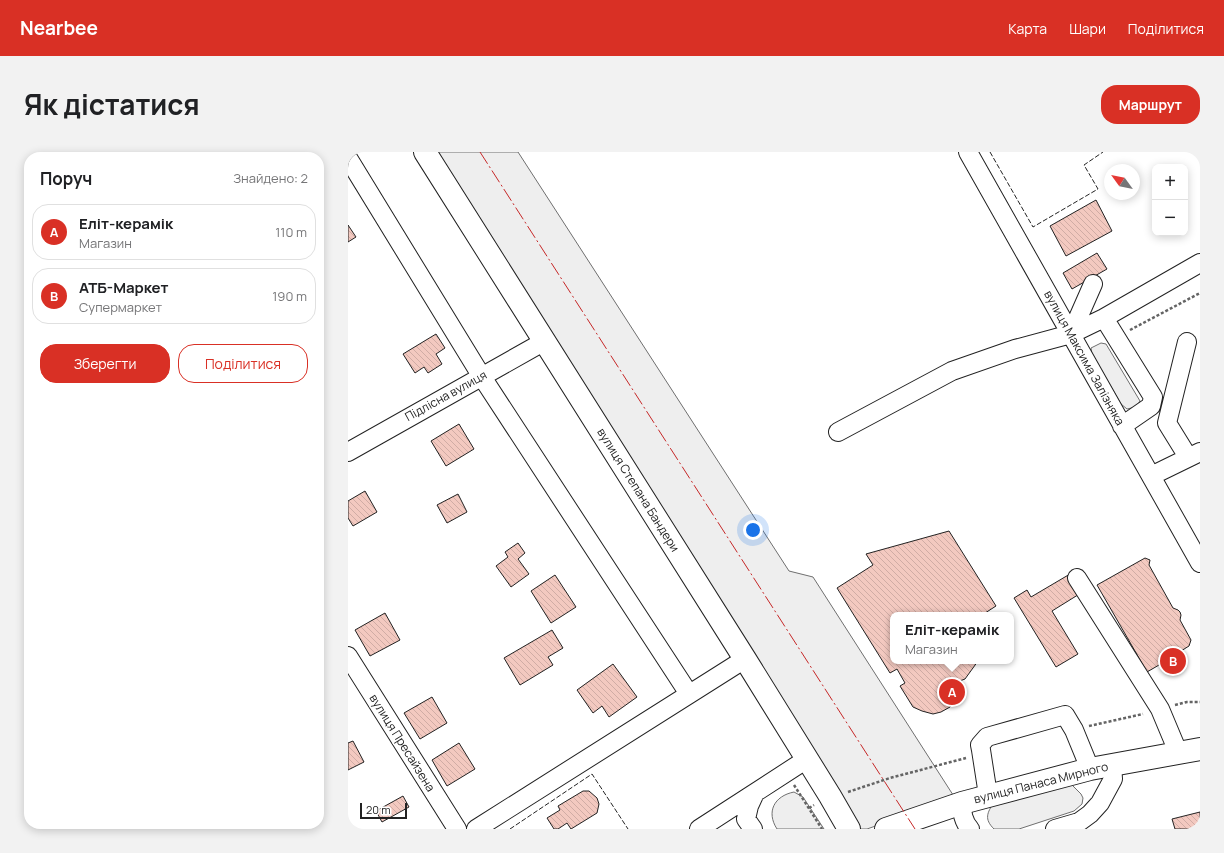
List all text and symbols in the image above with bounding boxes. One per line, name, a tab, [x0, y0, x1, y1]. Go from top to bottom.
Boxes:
text: Nearbee	[20, 15, 98, 41]
text: Карта	[1008, 19, 1047, 38]
text: Шари	[1069, 19, 1106, 38]
text: Поділитися	[1128, 19, 1204, 38]
text: Як дістатися	[24, 85, 200, 123]
button: Маршрут	[1101, 85, 1200, 124]
north arrow	[1104, 164, 1140, 200]
map controls	[1152, 164, 1188, 236]
button: +	[1152, 164, 1188, 200]
text: Поруч	[40, 167, 92, 190]
text: Знайдено: 2	[233, 169, 308, 187]
button: −	[1152, 200, 1188, 236]
text: Еліт-керамік	[79, 213, 173, 234]
text: A	[50, 223, 58, 241]
text: 110 m	[275, 223, 307, 241]
text: Магазин	[79, 234, 132, 252]
text: АТБ-Маркет	[79, 277, 168, 298]
text: B	[50, 287, 58, 305]
text: 190 m	[272, 287, 307, 305]
street label: вулиця Максима Залізняка	[1040, 287, 1129, 428]
text: Супермаркет	[79, 298, 162, 316]
button: Зберегти	[40, 344, 170, 383]
button: Поділитися	[178, 344, 308, 383]
street label: Підлісна вулиця	[402, 366, 490, 425]
street label: вулиця Степана Бандери	[593, 425, 684, 555]
your location	[743, 520, 763, 540]
popup	[890, 612, 1014, 664]
text: Еліт-керамік	[905, 619, 999, 640]
text: Магазин	[905, 640, 958, 658]
pin: B	[1160, 646, 1186, 676]
pin: A	[939, 677, 965, 707]
street label: вулиця Пресайзена	[366, 691, 439, 795]
street label: вулиця Панаса Мирного	[972, 758, 1110, 807]
scale bar	[360, 801, 407, 820]
text: 20 m	[366, 802, 391, 817]

